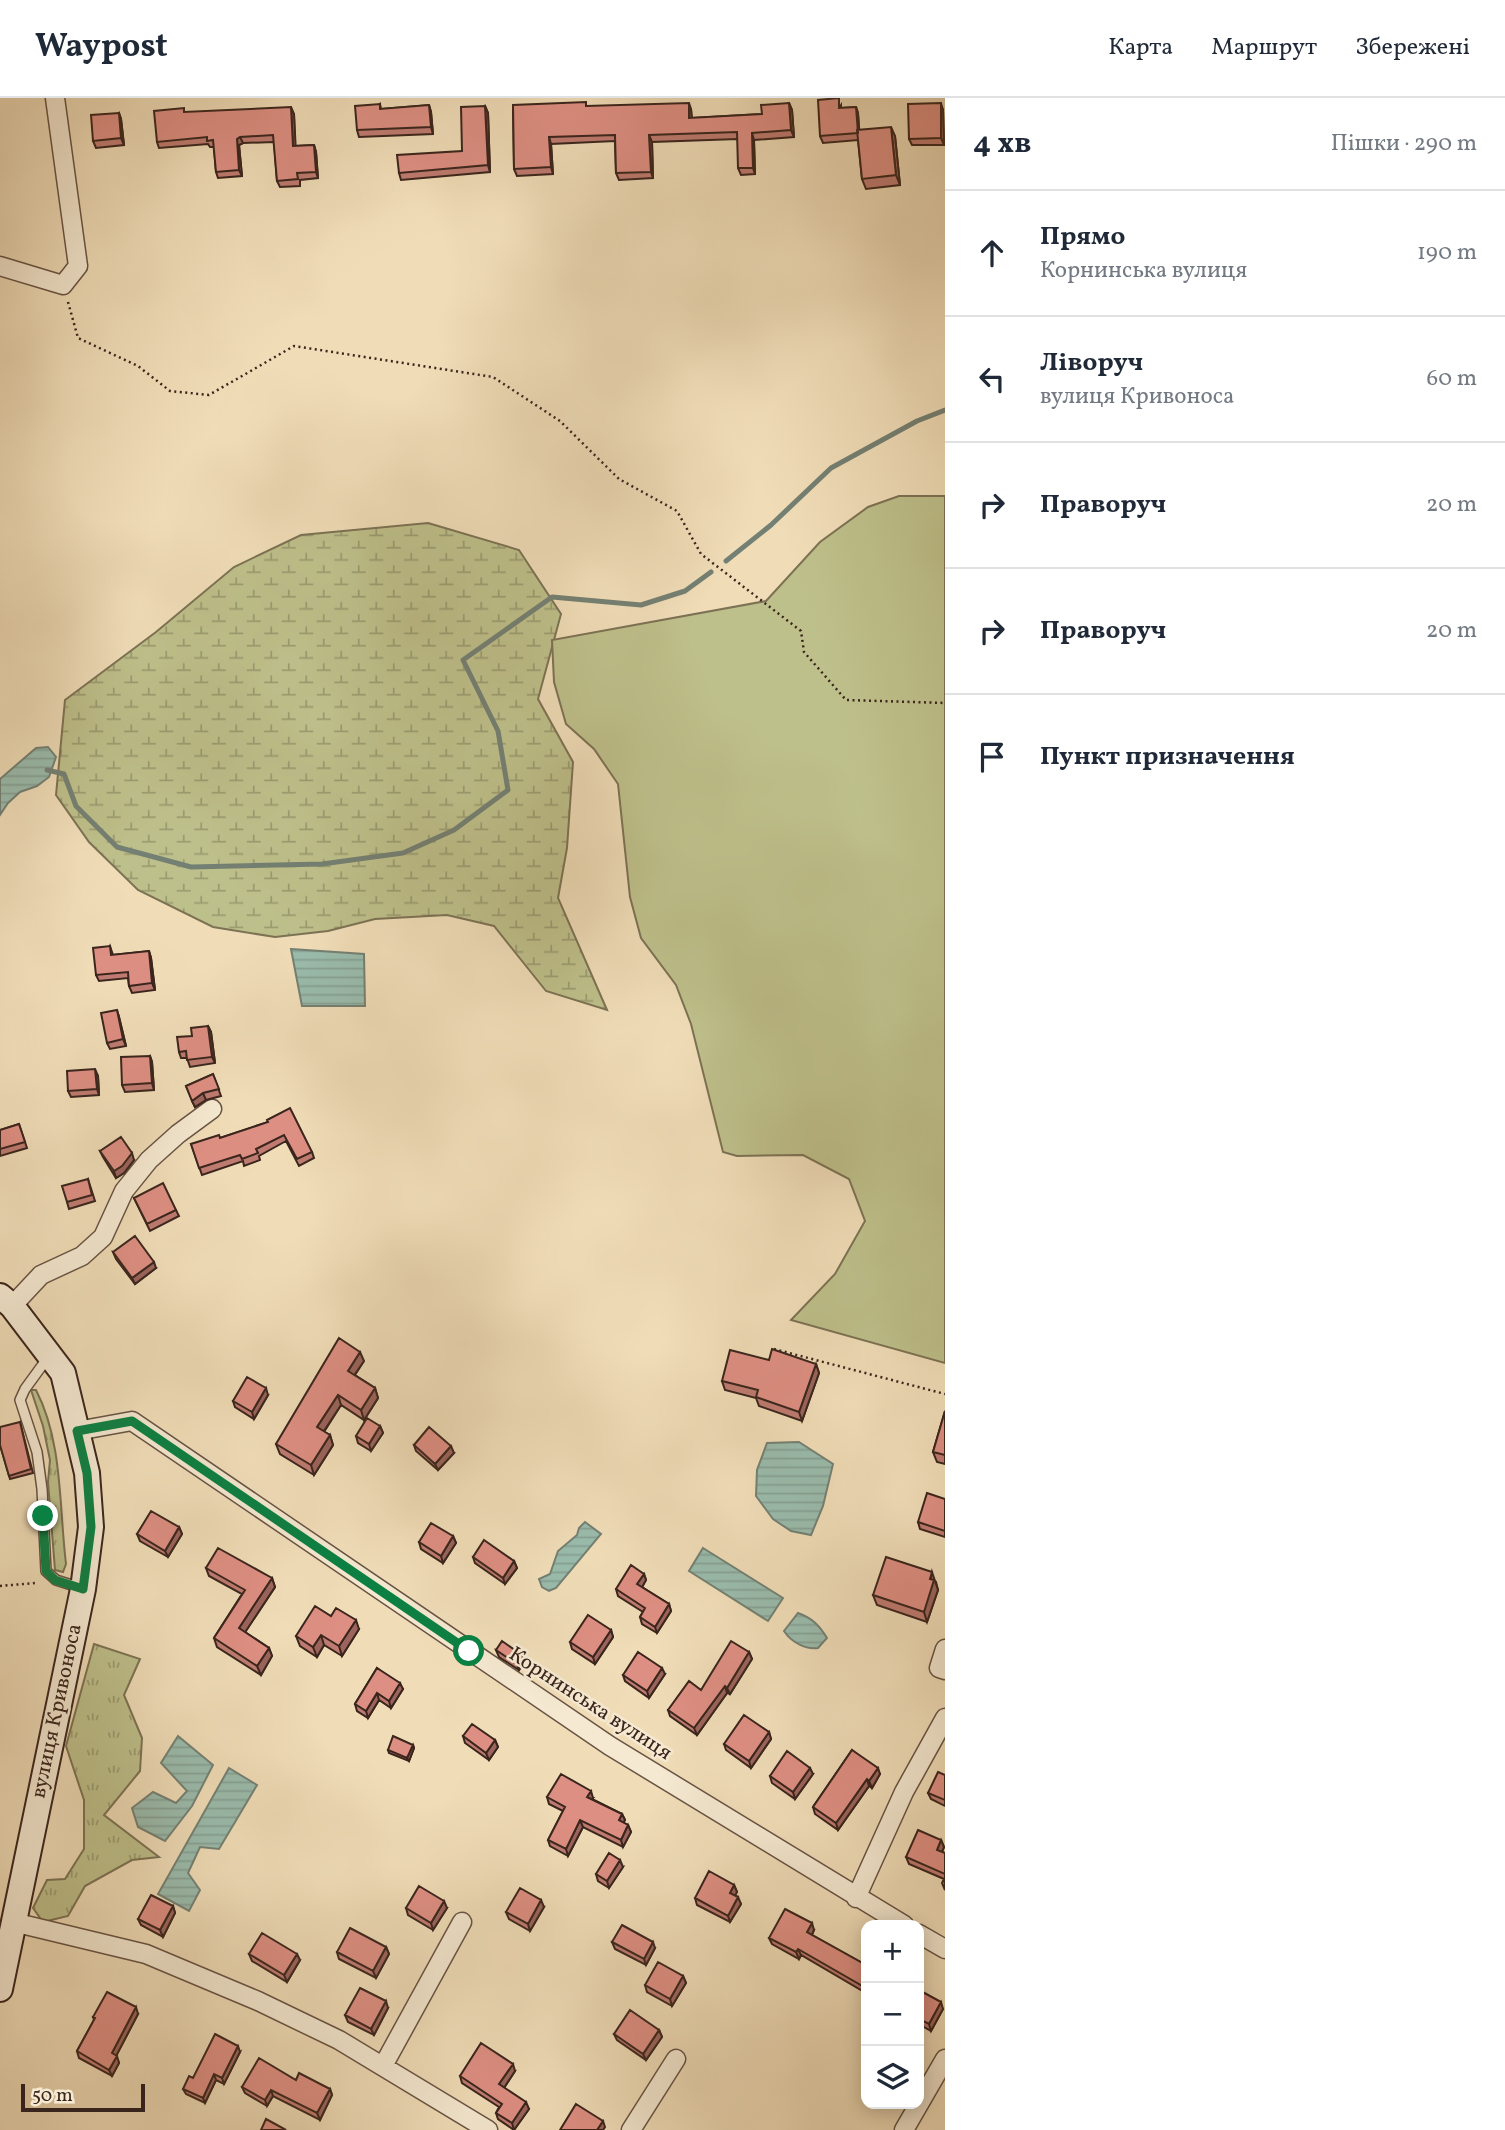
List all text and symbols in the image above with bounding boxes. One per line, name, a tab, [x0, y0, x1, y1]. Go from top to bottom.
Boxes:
text: Waypost	[35, 25, 168, 71]
text: Карта	[1108, 31, 1173, 65]
text: Маршрут	[1211, 31, 1317, 65]
text: Збережені	[1355, 31, 1470, 65]
text: 4 хв	[973, 123, 1031, 165]
text: Пішки · 290 m	[1331, 128, 1477, 160]
text: Прямо	[1040, 219, 1125, 255]
icon: ahead	[973, 234, 1011, 272]
text: 190 m	[1417, 237, 1477, 269]
text: Корнинська вулиця	[1040, 255, 1247, 287]
text: Ліворуч	[1040, 345, 1143, 381]
icon: left	[973, 360, 1011, 398]
text: 60 m	[1427, 363, 1477, 395]
text: вулиця Кривоноса	[1040, 381, 1235, 413]
icon: right	[973, 486, 1011, 524]
text: Праворуч	[1040, 487, 1166, 523]
text: 20 m	[1426, 489, 1477, 521]
icon: right	[973, 612, 1011, 650]
text: Праворуч	[1040, 613, 1166, 649]
text: 20 m	[1426, 615, 1477, 647]
icon: arrive	[973, 738, 1011, 776]
text: Пункт призначення	[1040, 739, 1295, 775]
route end	[27, 1500, 58, 1531]
street label: вулиця Кривоноса	[24, 1621, 90, 1801]
route start	[453, 1635, 484, 1666]
street label: Корнинська вулиця	[503, 1640, 677, 1768]
map controls	[861, 1920, 924, 2109]
button: +	[861, 1920, 924, 1983]
button: −	[861, 1983, 924, 2046]
button: layers	[861, 2046, 924, 2109]
scale bar	[21, 2081, 145, 2113]
text: 50 m	[32, 2083, 73, 2109]

